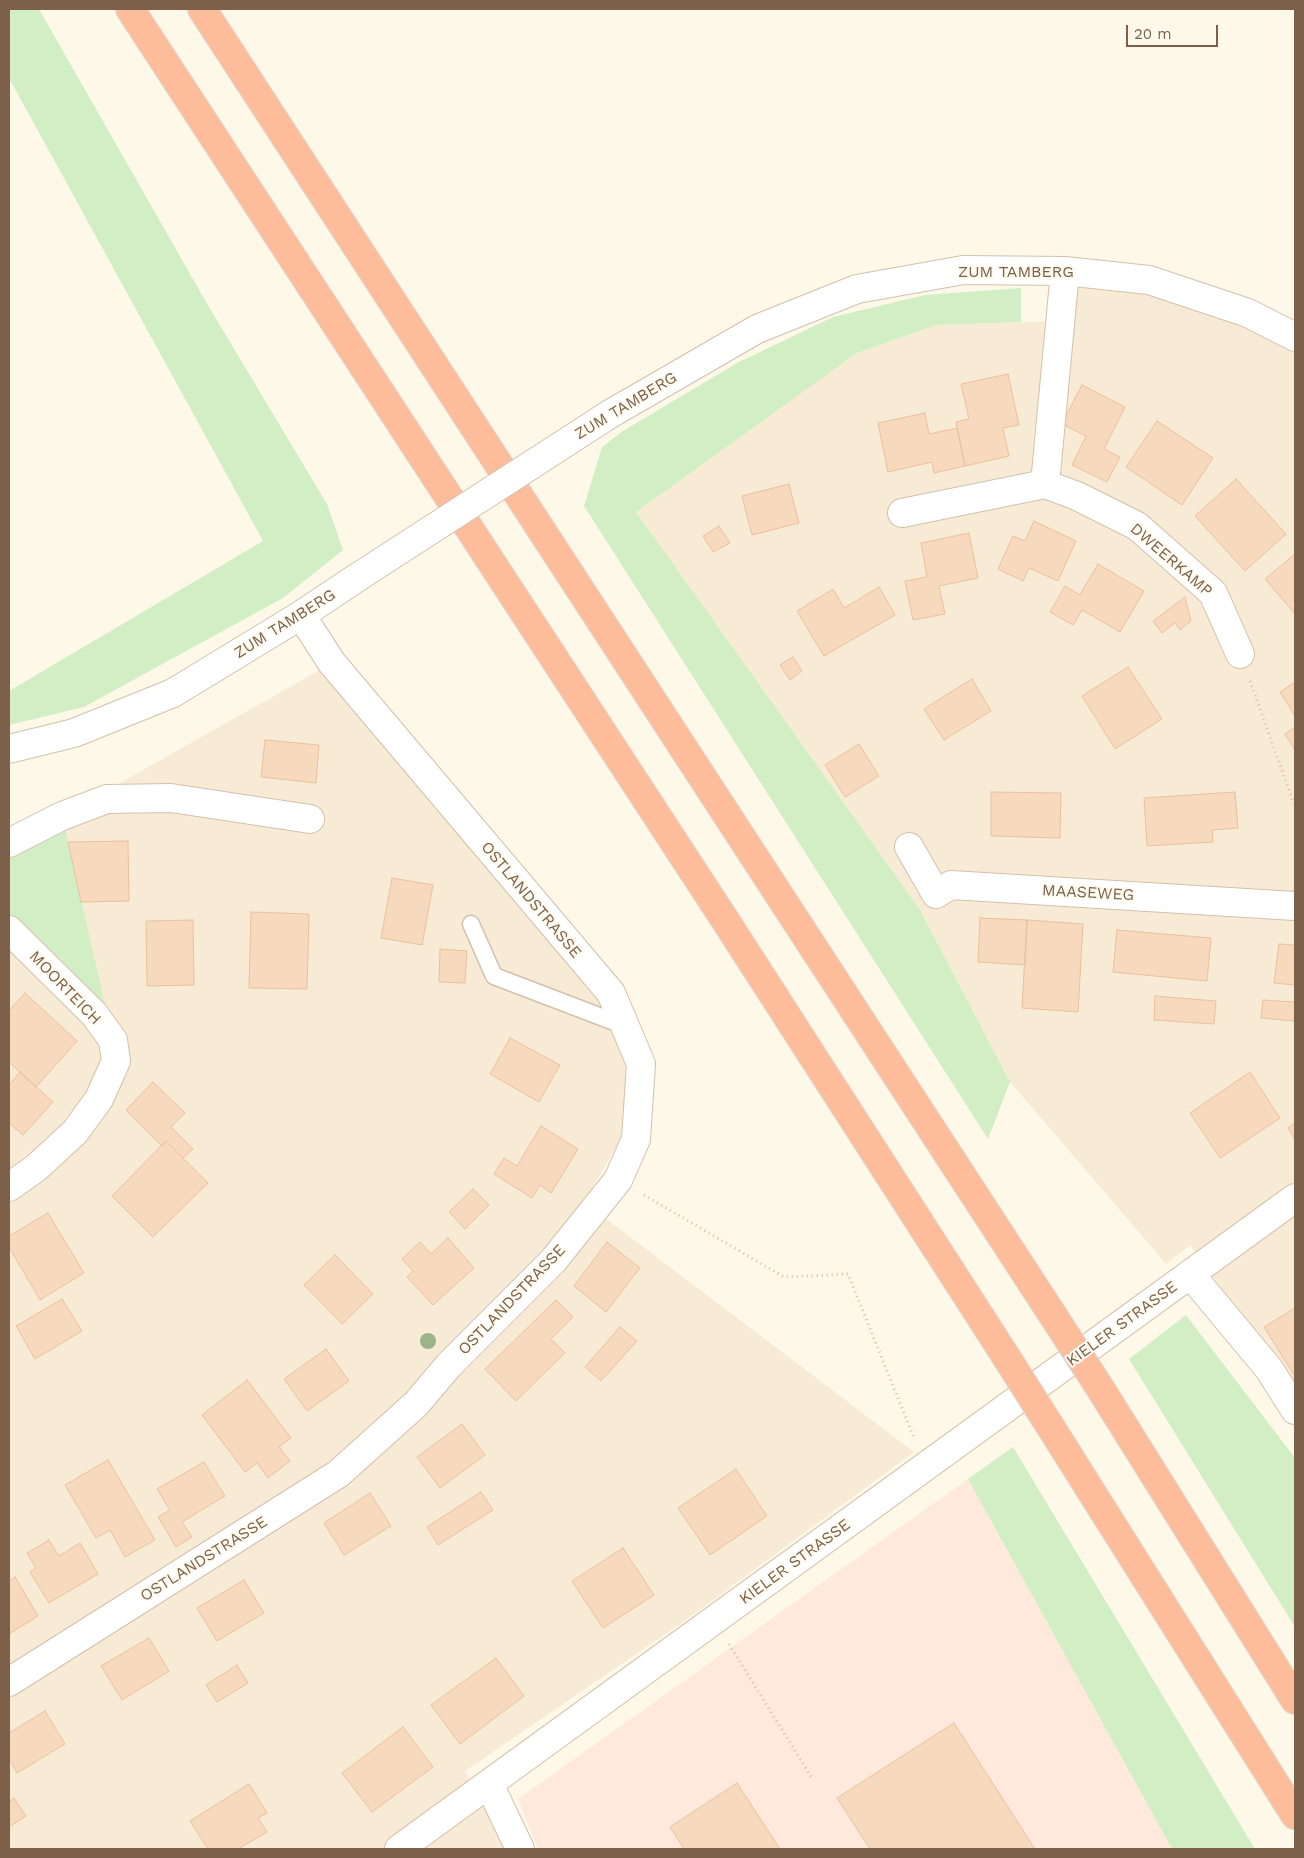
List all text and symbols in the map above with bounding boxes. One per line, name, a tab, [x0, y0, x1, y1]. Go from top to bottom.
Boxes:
scale bar	[1129, 15, 1222, 47]
text: 20 m	[1134, 25, 1172, 43]
street label: ZUM TAMBERG	[958, 262, 1074, 282]
street label: ZUM TAMBERG	[571, 368, 681, 444]
street label: DWEERKAMP	[1126, 519, 1216, 601]
street label: ZUM TAMBERG	[231, 585, 339, 663]
street label: OSTLANDSTRASSE	[477, 838, 585, 962]
street label: MAASEWEG	[1042, 881, 1134, 905]
street label: MOORTEICH	[25, 947, 105, 1029]
street label: OSTLANDSTRASSE	[454, 1241, 570, 1359]
street label: KIELER STRASSE	[1063, 1277, 1181, 1371]
street label: OSTLANDSTRASSE	[137, 1512, 271, 1606]
street label: KIELER STRASSE	[736, 1515, 854, 1609]

